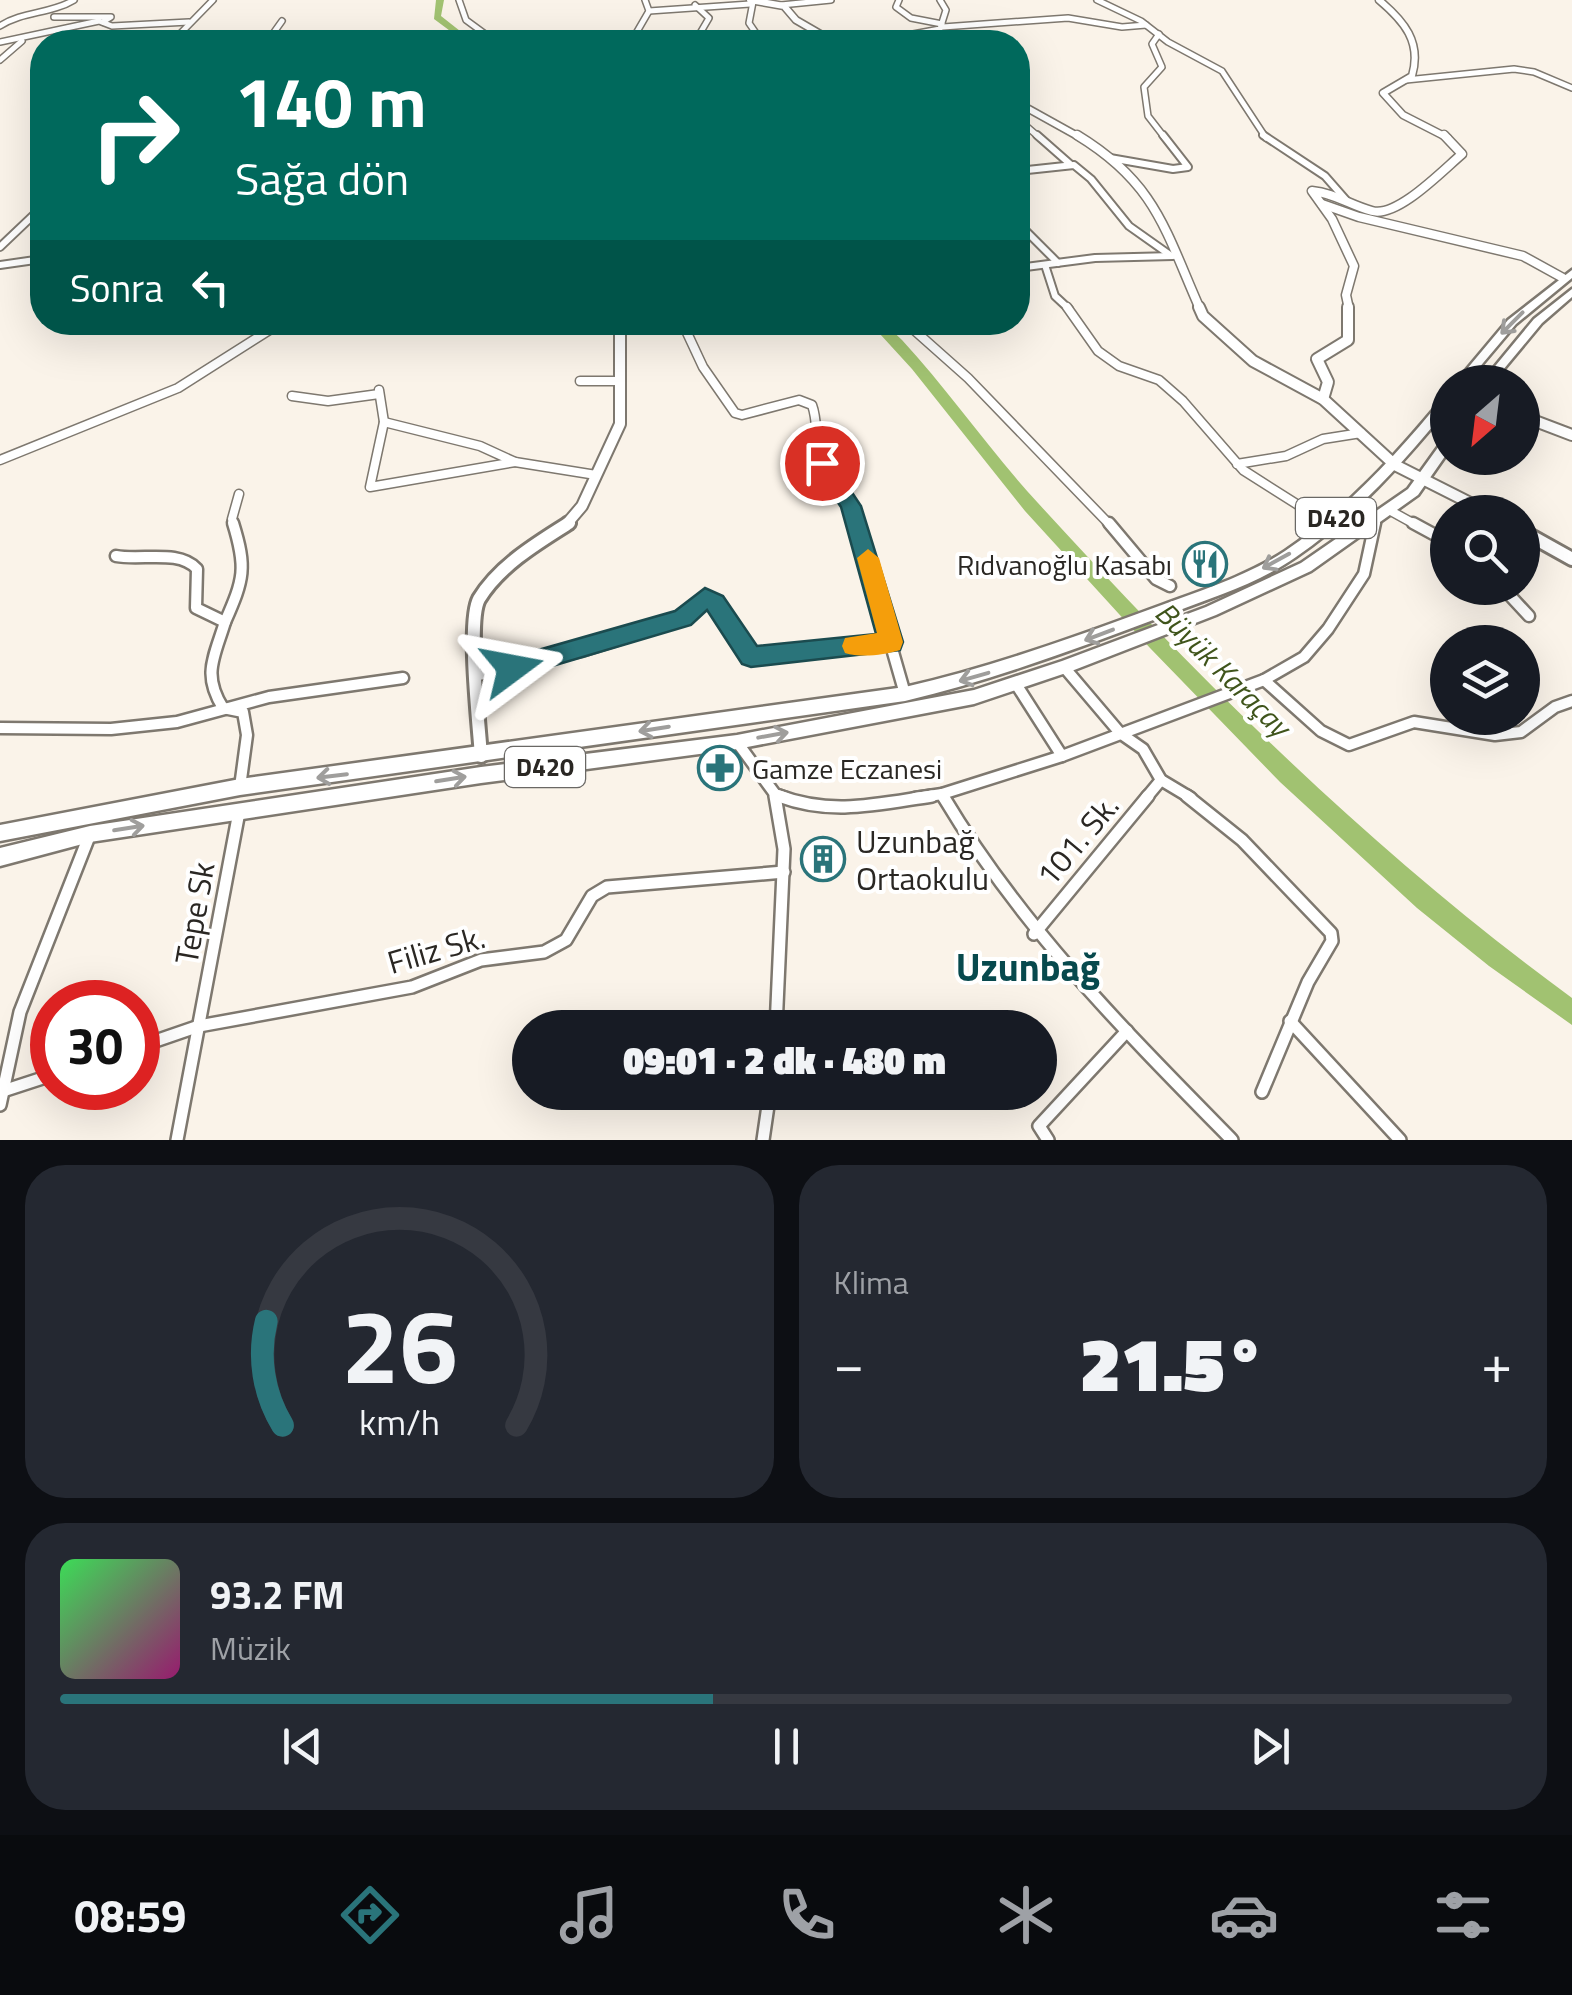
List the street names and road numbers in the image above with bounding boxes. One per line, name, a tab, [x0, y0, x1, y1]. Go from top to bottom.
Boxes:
road number: D420	[1296, 498, 1376, 538]
road number: D420	[505, 747, 585, 787]
street label: 101. Sk.	[1024, 783, 1130, 897]
street label: Tepe Sk	[161, 858, 227, 968]
street label: Filiz Sk.	[382, 912, 490, 986]

